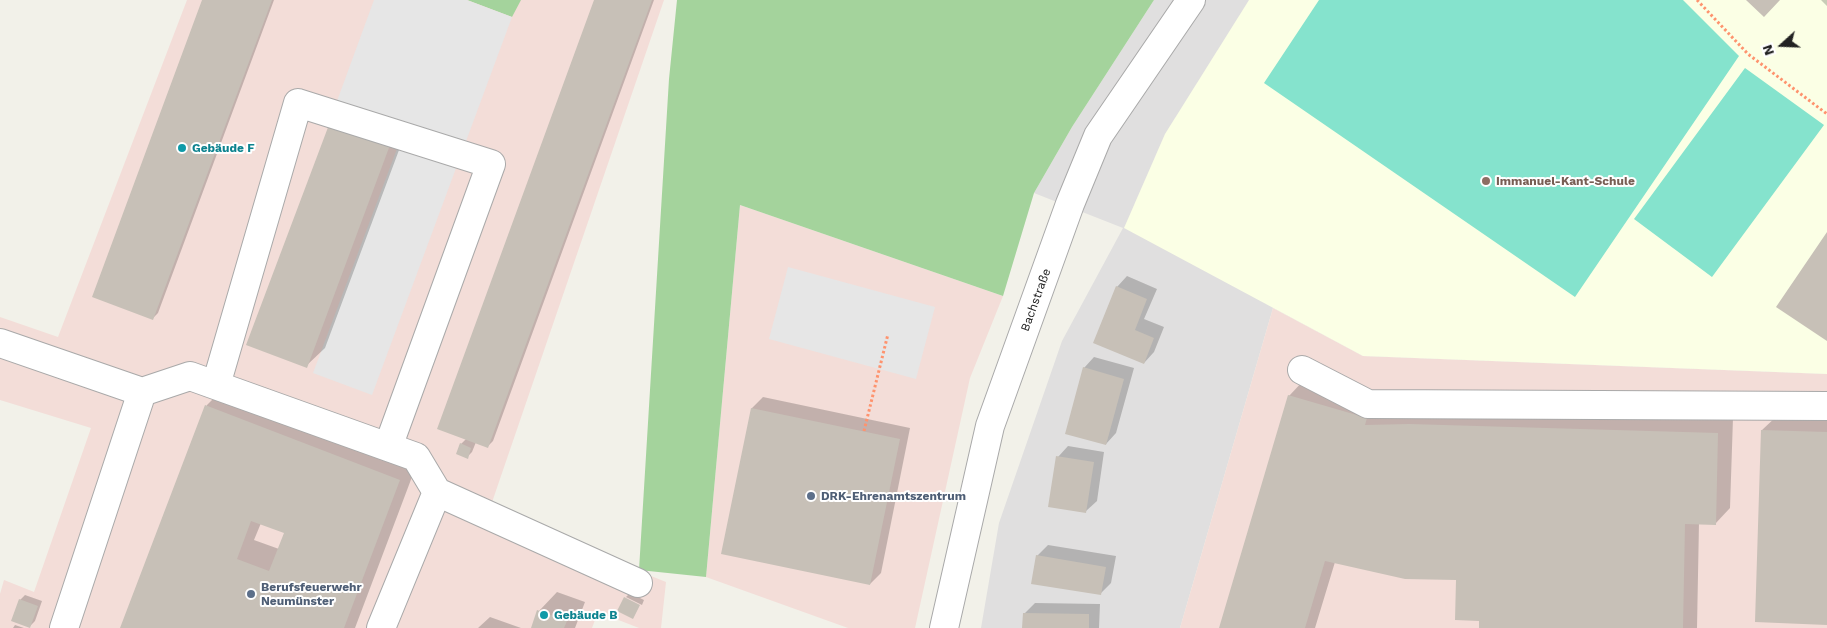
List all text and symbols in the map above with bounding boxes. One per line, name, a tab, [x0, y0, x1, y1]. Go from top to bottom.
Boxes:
north arrow	[1757, 20, 1807, 70]
text: N	[1759, 43, 1777, 58]
place label: Gebäude F	[192, 141, 255, 155]
marker: Gebäude F	[176, 142, 188, 154]
place label: Immanuel-Kant-Schule	[1496, 174, 1635, 188]
marker: Immanuel-Kant-Schule	[1480, 175, 1492, 187]
street label: Bachstraße	[1018, 267, 1054, 333]
place label: DRK-Ehrenamtszentrum	[821, 489, 966, 503]
marker: DRK-Ehrenamtszentrum	[805, 490, 817, 502]
place label: Berufsfeuerwehr Neumünster	[261, 580, 362, 608]
marker: Berufsfeuerwehr Neumünster	[245, 588, 257, 600]
place label: Gebäude B	[554, 608, 618, 622]
marker: Gebäude B	[538, 609, 550, 621]

